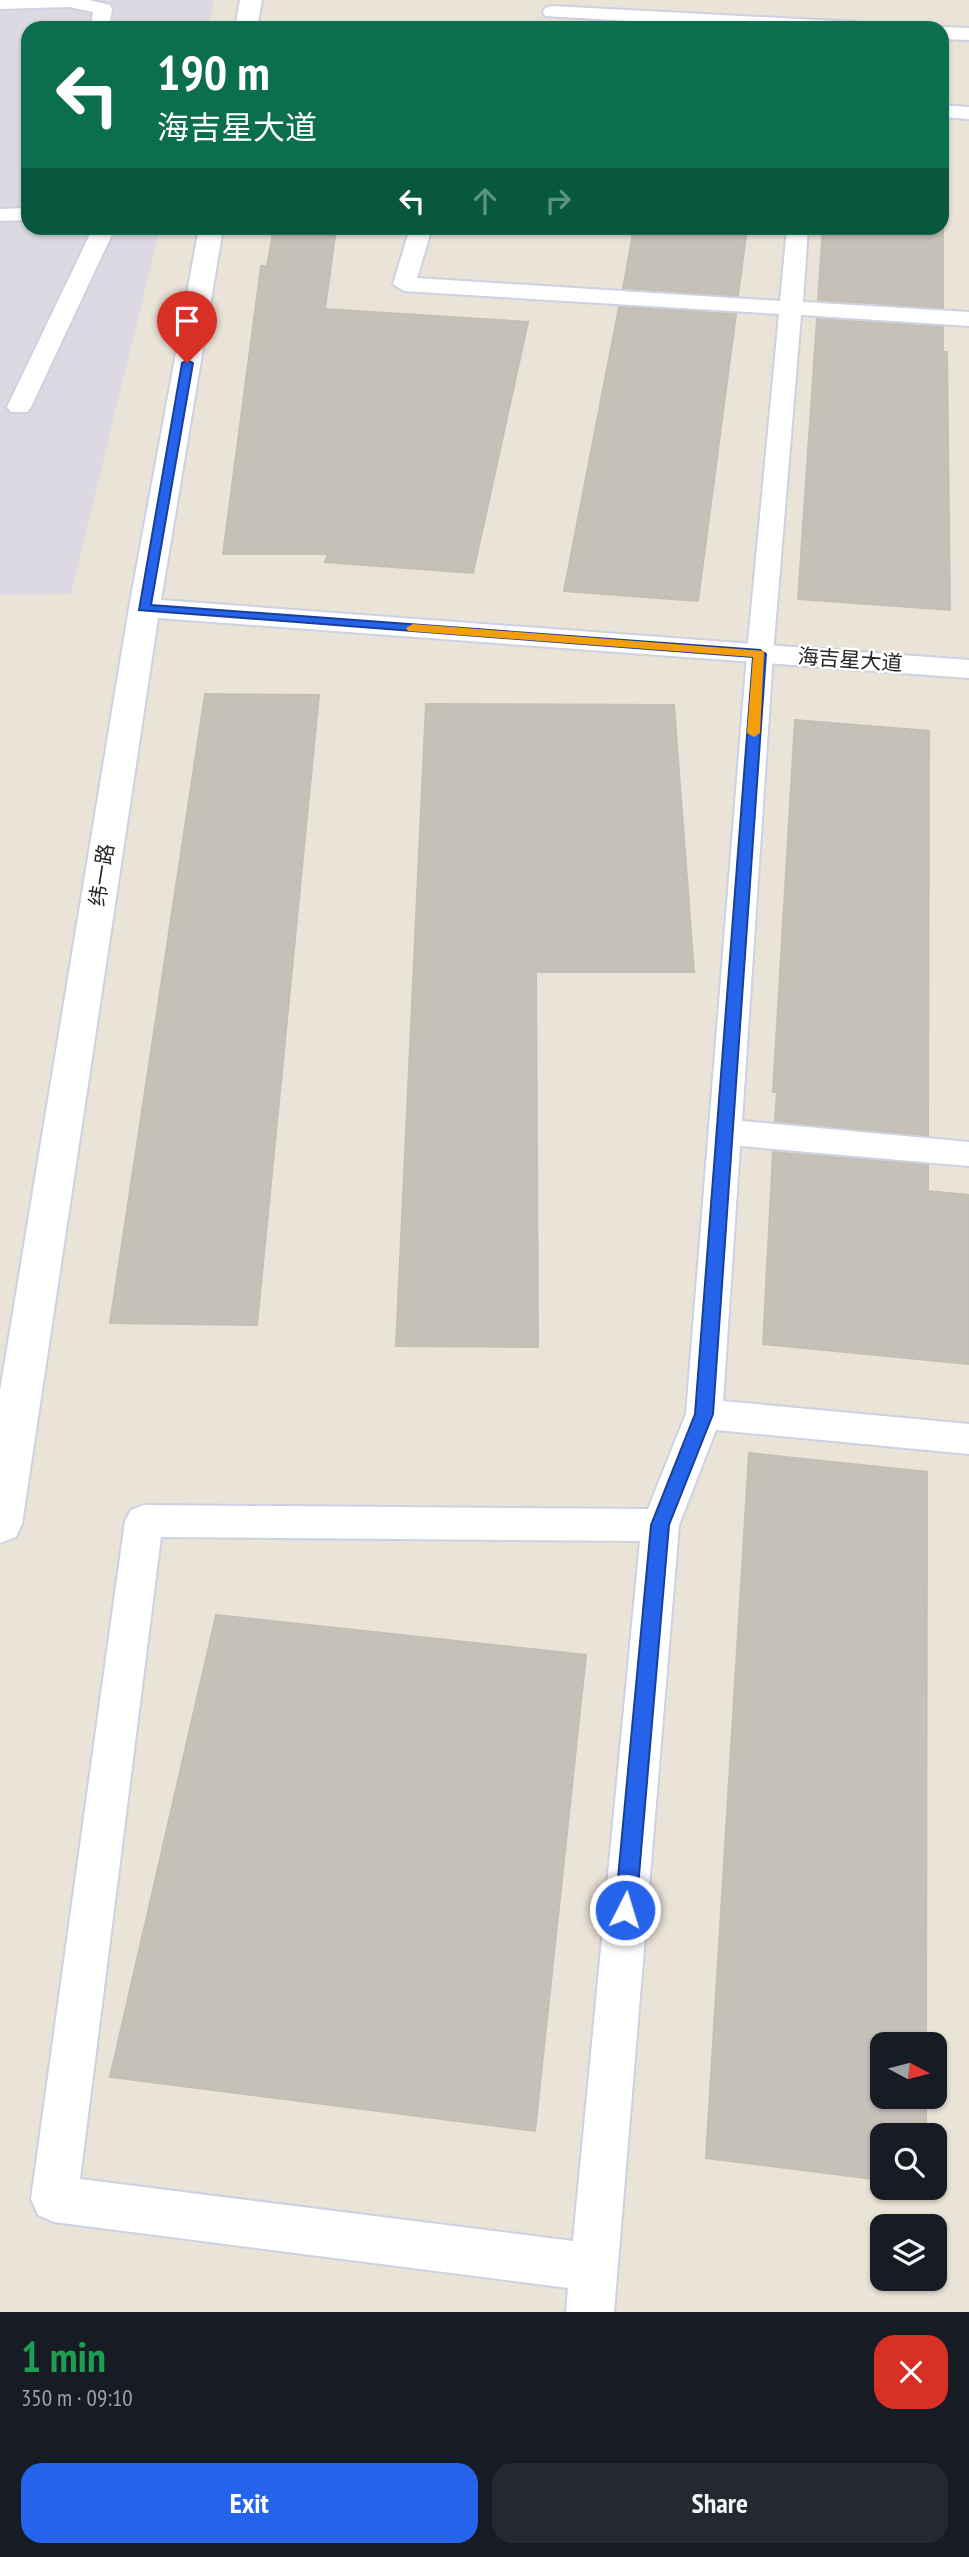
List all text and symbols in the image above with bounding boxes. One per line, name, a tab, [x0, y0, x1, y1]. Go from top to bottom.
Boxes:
text: 190 m	[157, 40, 270, 104]
icon: left	[42, 49, 133, 140]
text: 海吉星大道	[157, 106, 317, 148]
icon: left	[393, 182, 431, 220]
icon: ahead	[466, 182, 504, 220]
icon: right	[539, 182, 577, 220]
pin	[157, 291, 217, 363]
icon: arrive	[168, 302, 206, 340]
street label: 海吉星大道	[797, 642, 903, 677]
street label: 纬一路	[83, 842, 120, 908]
position arrow	[588, 1873, 662, 1947]
north arrow	[870, 2032, 947, 2109]
map controls	[870, 2032, 947, 2291]
button: search	[870, 2123, 947, 2200]
button: layers	[870, 2214, 947, 2291]
text: 1 min	[21, 2329, 106, 2384]
button: close	[874, 2335, 948, 2409]
text: 350 m · 09:10	[21, 2383, 133, 2412]
button: Exit	[21, 2463, 478, 2543]
button: Share	[492, 2463, 948, 2543]

